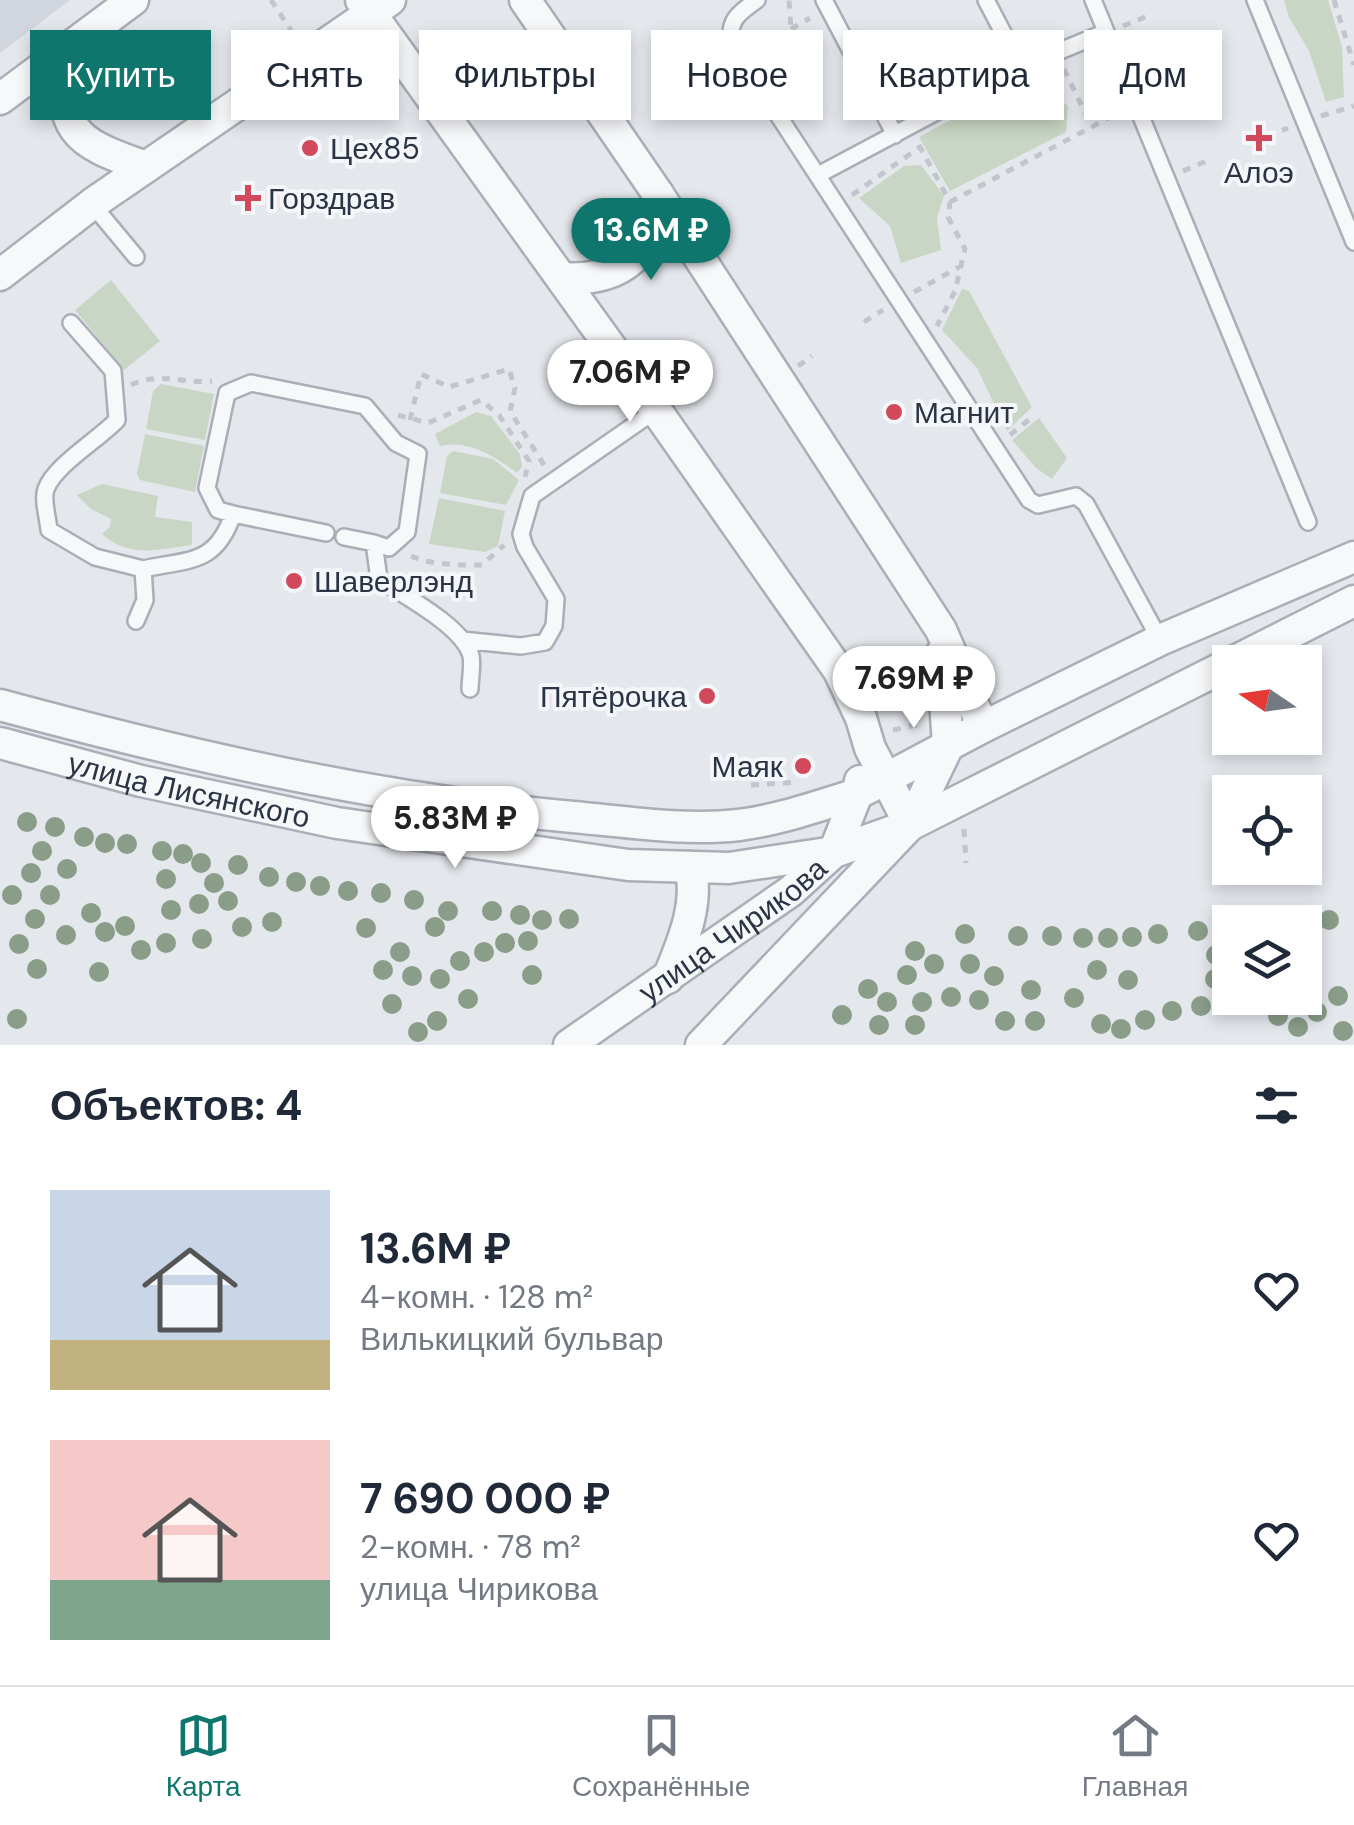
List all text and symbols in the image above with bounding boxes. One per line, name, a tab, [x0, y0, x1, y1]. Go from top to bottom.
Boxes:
chip: Купить	[30, 30, 211, 120]
chip: Снять	[231, 30, 399, 120]
chip: Фильтры	[419, 30, 631, 120]
chip: Новое	[651, 30, 823, 120]
chip: Квартира	[843, 30, 1064, 120]
chip: Дом	[1084, 30, 1222, 120]
marker: Алоэ	[1248, 127, 1270, 149]
place label: Цех85	[330, 129, 420, 168]
marker: Цех85	[299, 137, 321, 159]
place label: Алоэ	[1224, 153, 1294, 192]
place label: Горздрав	[268, 179, 395, 218]
marker: Горздрав	[237, 187, 259, 209]
pin: 13.6M ₽	[559, 198, 743, 283]
text: 13.6M ₽	[593, 209, 709, 251]
pin: 7.06M ₽	[538, 340, 722, 425]
text: 7.06M ₽	[569, 351, 691, 393]
place label: Магнит	[914, 393, 1014, 432]
marker: Магнит	[883, 401, 905, 423]
place label: Шаверлэнд	[314, 562, 473, 601]
marker: Шаверлэнд	[283, 570, 305, 592]
north arrow	[1212, 645, 1322, 755]
map controls	[1212, 645, 1322, 1015]
pin: 7.69M ₽	[822, 646, 1006, 731]
text: 7.69M ₽	[854, 657, 974, 699]
place label: Пятёрочка	[540, 677, 687, 716]
marker: Пятёрочка	[696, 685, 718, 707]
street label: улица Лисянского	[64, 743, 314, 836]
place label: Маяк	[712, 747, 784, 786]
marker: Маяк	[792, 755, 814, 777]
button: locate	[1212, 775, 1322, 885]
pin: 5.83M ₽	[363, 786, 547, 871]
text: 5.83M ₽	[393, 797, 517, 839]
street label: улица Чирикова	[631, 849, 835, 1011]
button: layers	[1212, 905, 1322, 1015]
text: Объектов: 4	[50, 1078, 302, 1133]
icon: filters	[1249, 1078, 1304, 1133]
text: 13.6M ₽	[360, 1221, 511, 1276]
icon: home	[130, 1230, 250, 1350]
icon: heart	[1249, 1263, 1304, 1318]
text: 4-комн. · 128 m²	[360, 1276, 593, 1318]
text: Вилькицкий бульвар	[360, 1318, 664, 1360]
text: 7 690 000 ₽	[360, 1471, 610, 1526]
icon: home	[130, 1480, 250, 1600]
icon: heart	[1249, 1513, 1304, 1568]
text: 2-комн. · 78 m²	[360, 1526, 581, 1568]
text: улица Чирикова	[360, 1568, 598, 1610]
tab: Карта	[166, 1708, 241, 1805]
tab: Сохранённые	[572, 1708, 750, 1805]
tab: Главная	[1082, 1708, 1188, 1805]

